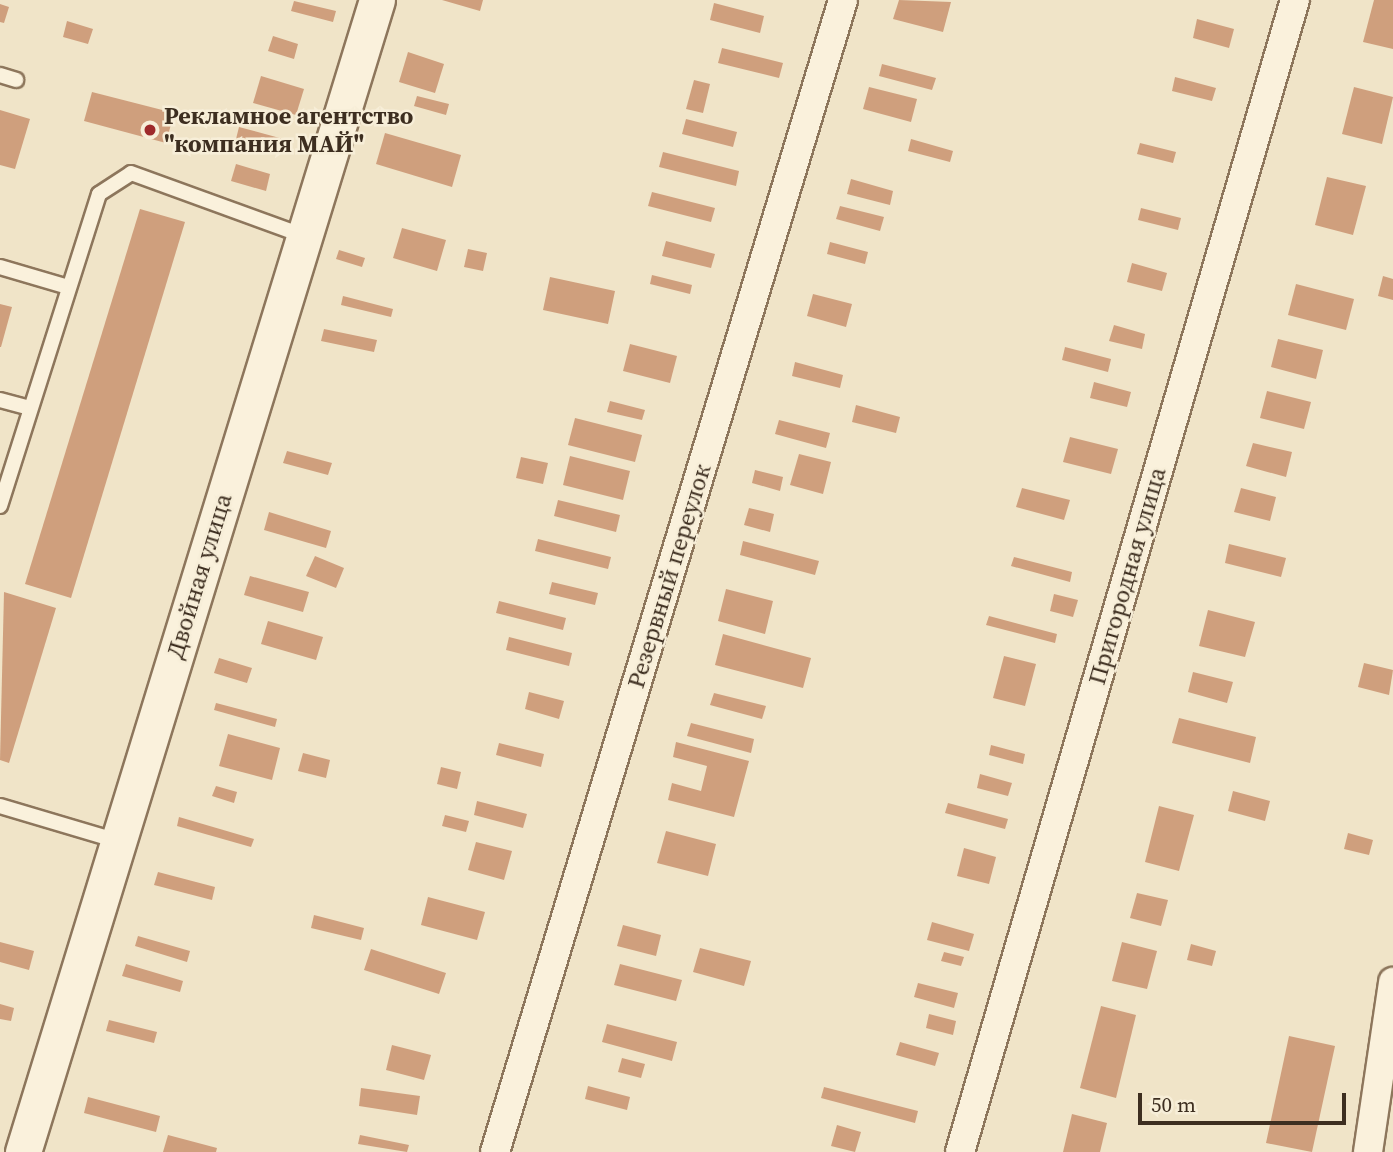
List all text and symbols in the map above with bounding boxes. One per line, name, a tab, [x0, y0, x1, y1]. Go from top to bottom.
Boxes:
place label: Рекламное агентство "компания МАЙ"	[164, 102, 413, 158]
marker: Рекламное агентство "компания МАЙ"	[142, 122, 158, 138]
street label: Резервный переулок	[621, 460, 717, 692]
street label: Пригородная улица	[1082, 464, 1172, 688]
street label: Двойная улица	[160, 490, 238, 662]
scale bar	[1141, 1078, 1349, 1122]
text: 50 m	[1151, 1090, 1196, 1119]

